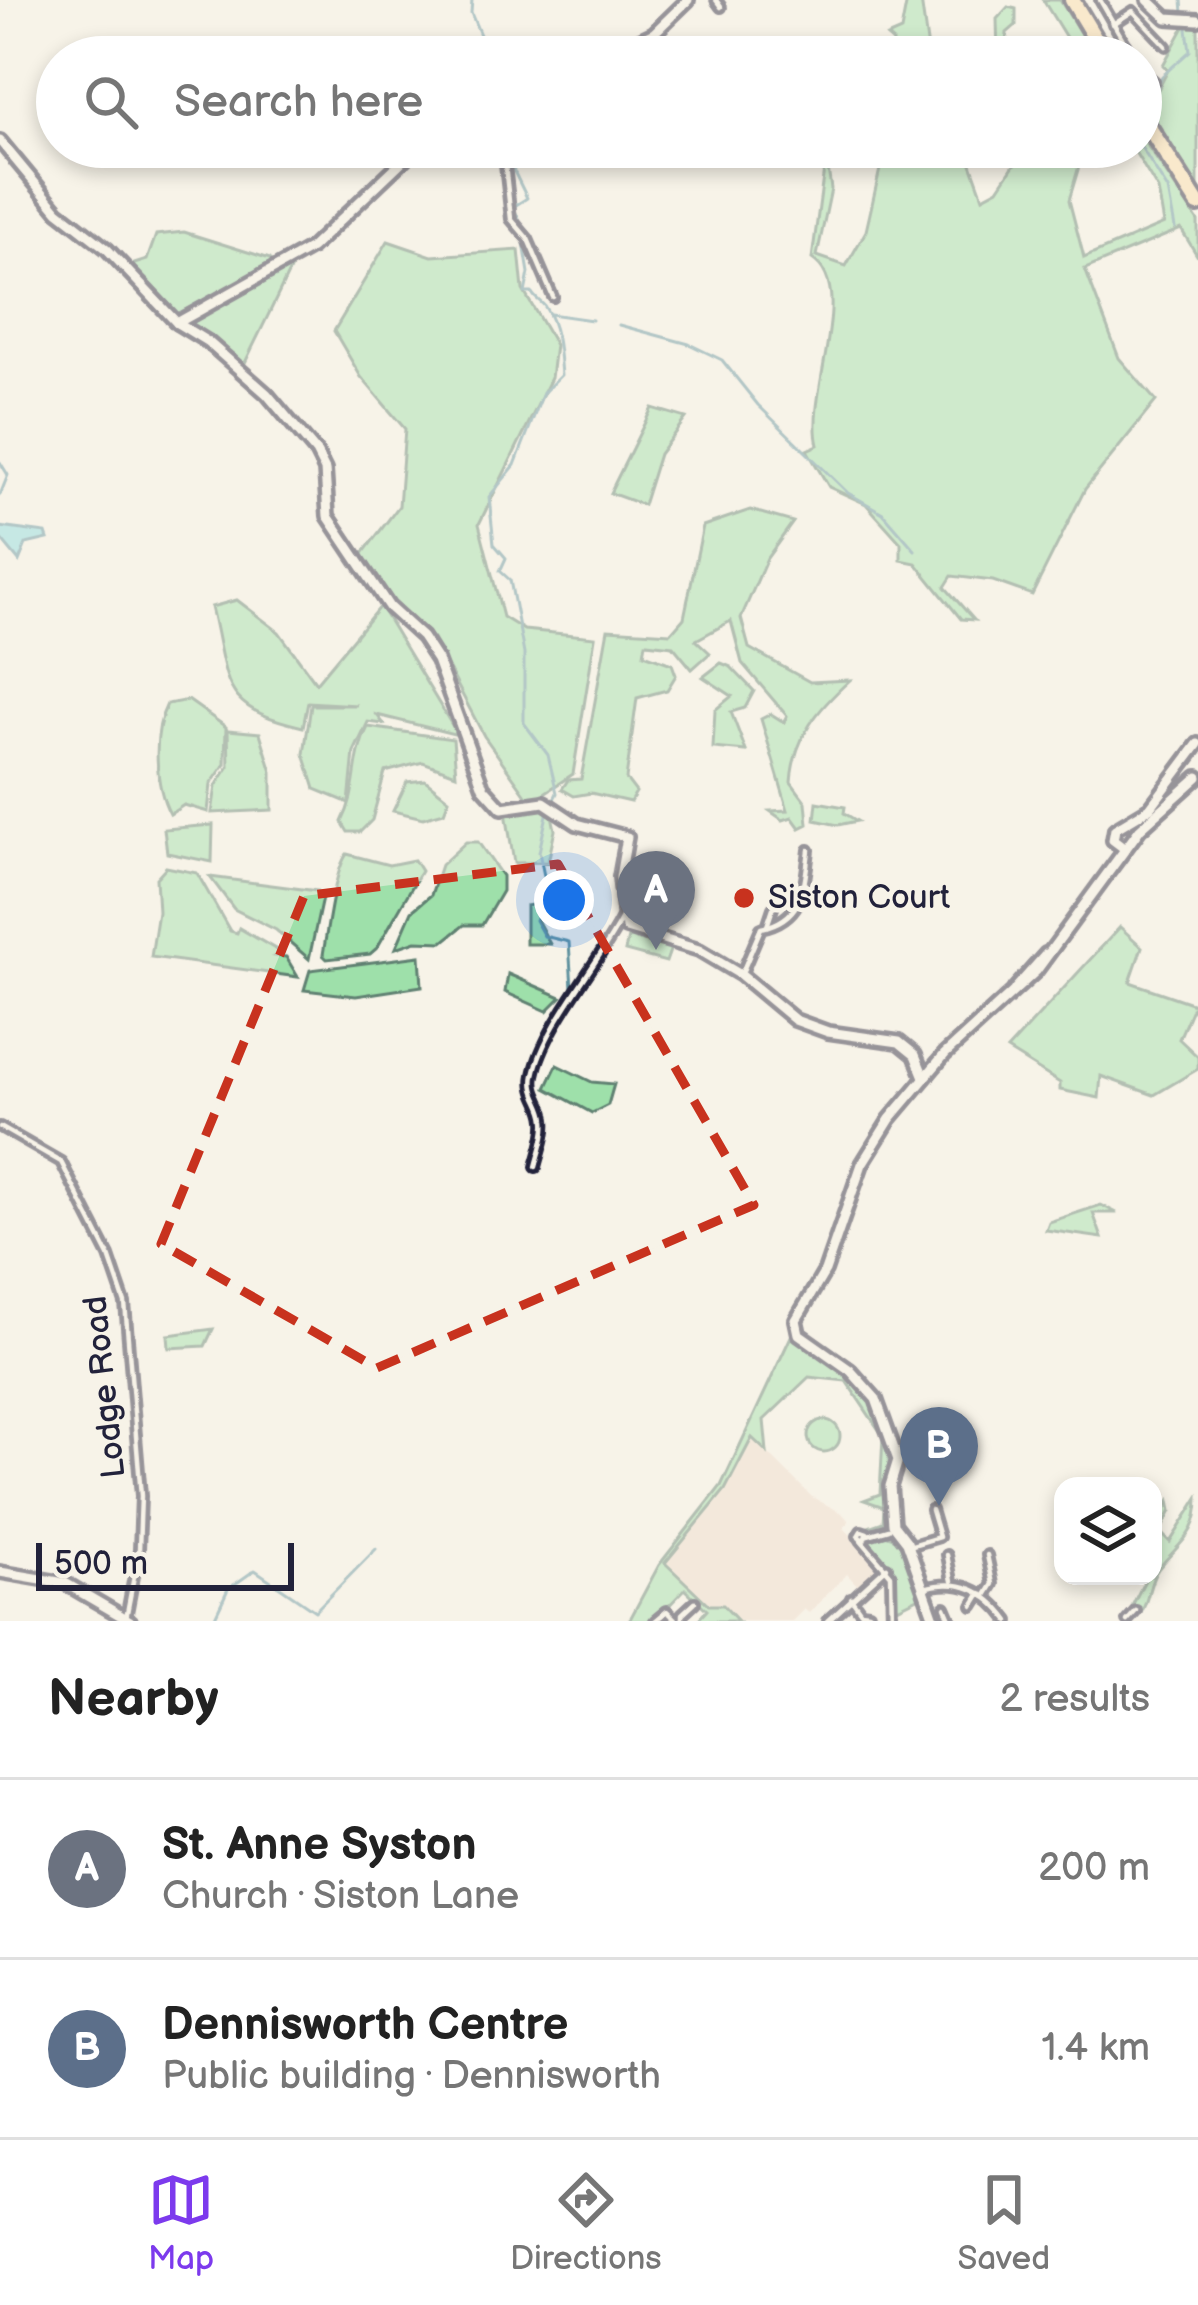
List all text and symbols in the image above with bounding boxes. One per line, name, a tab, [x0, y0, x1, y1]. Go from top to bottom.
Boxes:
search box	[36, 36, 1162, 168]
icon: search	[78, 69, 144, 135]
text: Search here	[174, 75, 423, 130]
pin: A	[617, 851, 695, 950]
your location	[534, 870, 594, 930]
place label: Siston Court	[768, 878, 950, 918]
marker: Siston Court	[731, 885, 757, 911]
street label: Lodge Road	[76, 1294, 134, 1480]
pin: B	[900, 1407, 978, 1506]
map controls	[1054, 1477, 1162, 1585]
button: layers	[1054, 1477, 1162, 1585]
scale bar	[36, 1537, 294, 1590]
text: 500 m	[54, 1544, 148, 1584]
text: Nearby	[48, 1669, 219, 1730]
text: 2 results	[999, 1676, 1150, 1723]
text: St. Anne Syston	[162, 1818, 477, 1873]
text: A	[75, 1845, 99, 1892]
text: 200 m	[1038, 1845, 1150, 1892]
text: Church · Siston Lane	[162, 1873, 519, 1920]
text: Dennisworth Centre	[162, 1998, 568, 2053]
text: B	[73, 2025, 101, 2072]
text: 1.4 km	[1042, 2025, 1150, 2072]
text: Public building · Dennisworth	[162, 2053, 661, 2100]
tab: Map	[148, 2167, 214, 2279]
tab: Directions	[510, 2167, 662, 2279]
tab: Saved	[957, 2167, 1050, 2279]

